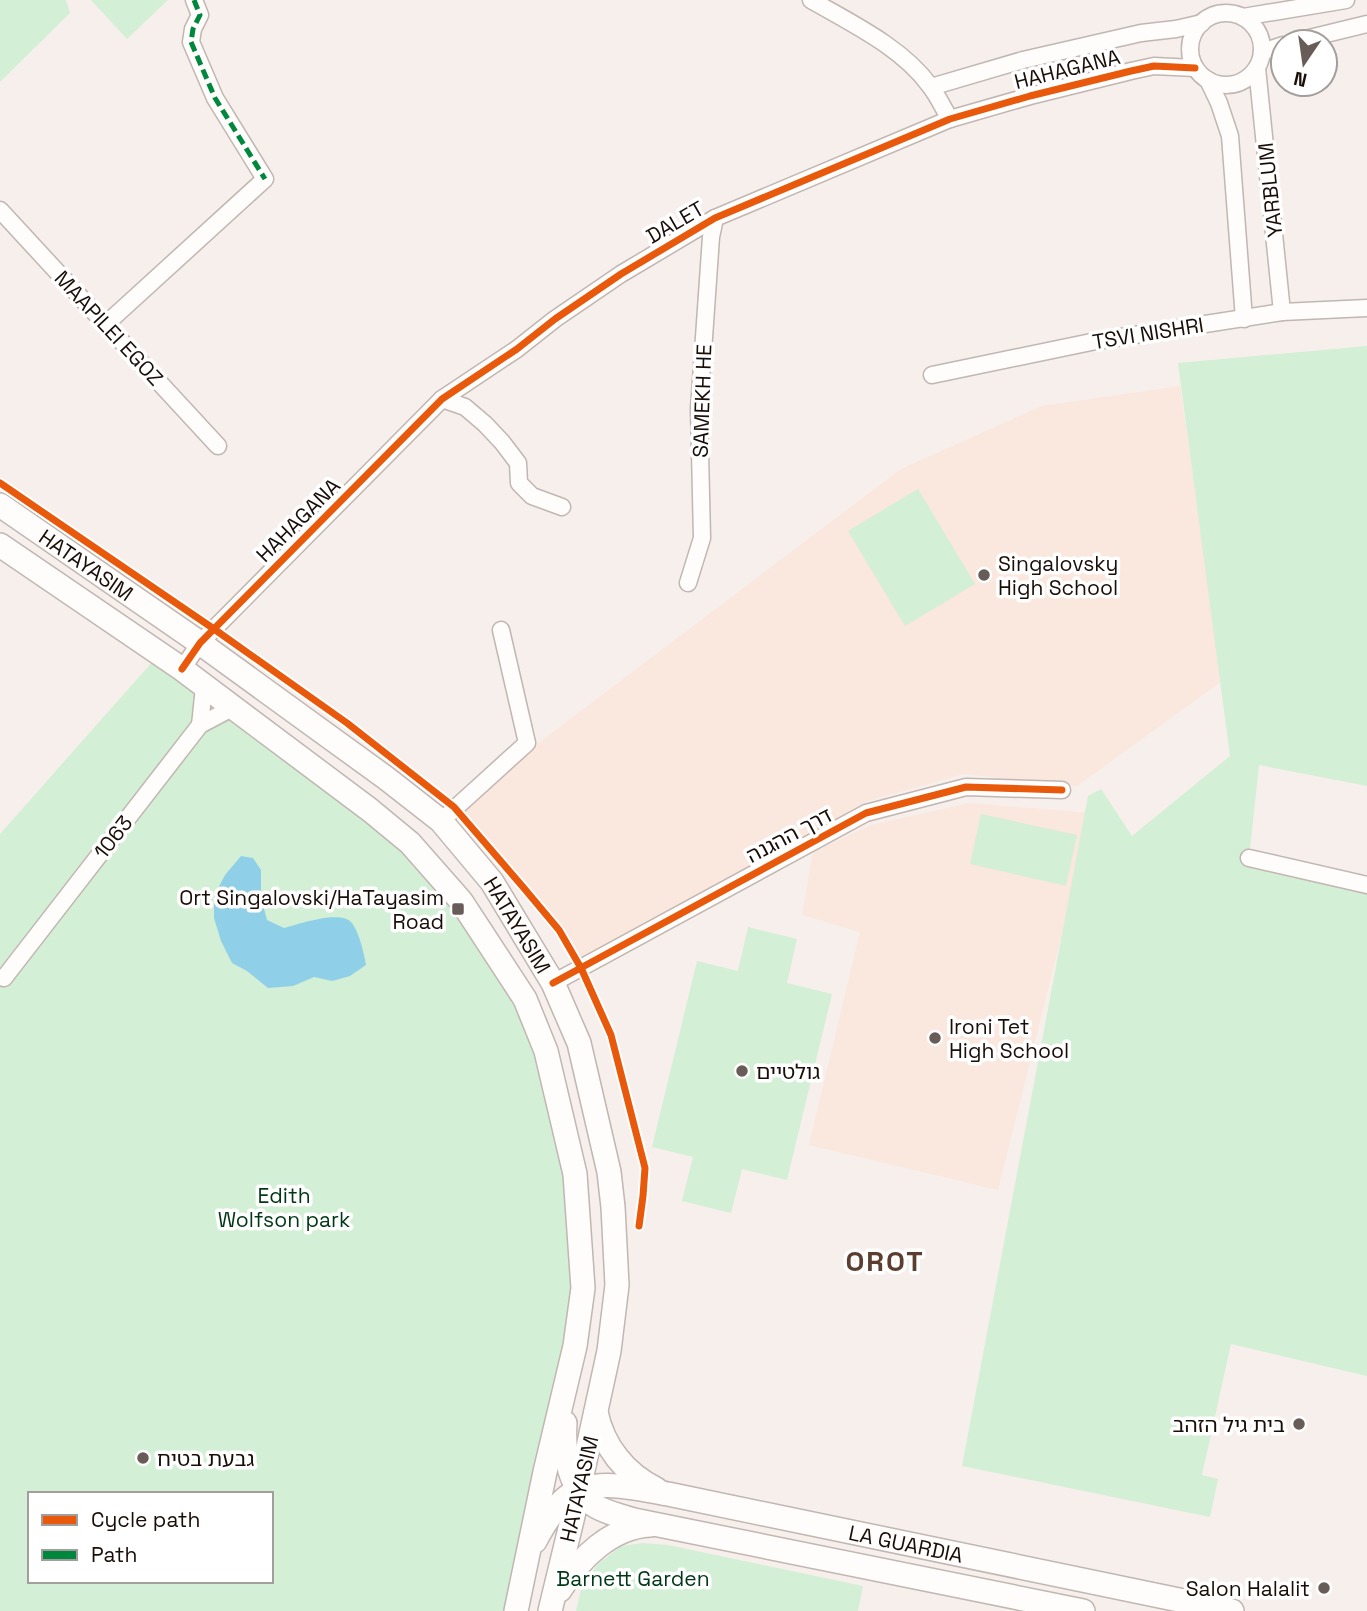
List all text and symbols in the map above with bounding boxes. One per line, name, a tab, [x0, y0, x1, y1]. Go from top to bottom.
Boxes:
north arrow	[1269, 28, 1339, 98]
street label: HAHAGANA	[1011, 43, 1123, 95]
text: N	[1291, 65, 1309, 93]
street label: YARBLUM	[1252, 141, 1288, 239]
street label: DALET	[641, 195, 709, 249]
street label: MAAPILEI EGOZ	[49, 265, 169, 391]
street label: TSVI NISHRI	[1090, 311, 1206, 355]
street label: SAMEKH HE	[687, 344, 717, 458]
street label: HAHAGANA	[250, 472, 346, 568]
street label: HATAYASIM	[34, 523, 139, 607]
place label: Singalovsky High School	[998, 550, 1118, 601]
marker: Singalovsky High School	[976, 567, 992, 583]
street label: דרך ההגנה	[741, 801, 837, 869]
street label: 1063	[88, 810, 138, 864]
street label: HATAYASIM	[478, 871, 557, 978]
place label: Ort Singalovski/HaTayasim Road	[179, 884, 444, 935]
marker: Ort Singalovski/HaTayasim Road	[450, 901, 466, 917]
place label: Ironi Tet High School	[949, 1013, 1069, 1064]
marker: Ironi Tet High School	[927, 1030, 943, 1046]
place label: גולטיים	[756, 1058, 820, 1085]
marker: גולטיים	[734, 1063, 750, 1079]
park label: Edith Wolfson park	[218, 1182, 350, 1233]
district label: OROT	[845, 1243, 925, 1279]
place label: בית גיל הזהב	[1172, 1411, 1285, 1438]
marker: בית גיל הזהב	[1291, 1416, 1307, 1432]
street label: HATAYASIM	[554, 1433, 604, 1545]
place label: גבעת בטיח	[157, 1445, 255, 1472]
marker: גבעת בטיח	[135, 1450, 151, 1466]
legend	[28, 1492, 273, 1583]
text: Cycle path	[91, 1506, 200, 1533]
street label: LA GUARDIA	[846, 1518, 966, 1568]
text: Path	[91, 1541, 137, 1568]
park label: Barnett Garden	[556, 1565, 710, 1592]
place label: Salon Halalit	[1186, 1575, 1310, 1602]
marker: Salon Halalit	[1316, 1580, 1332, 1596]

